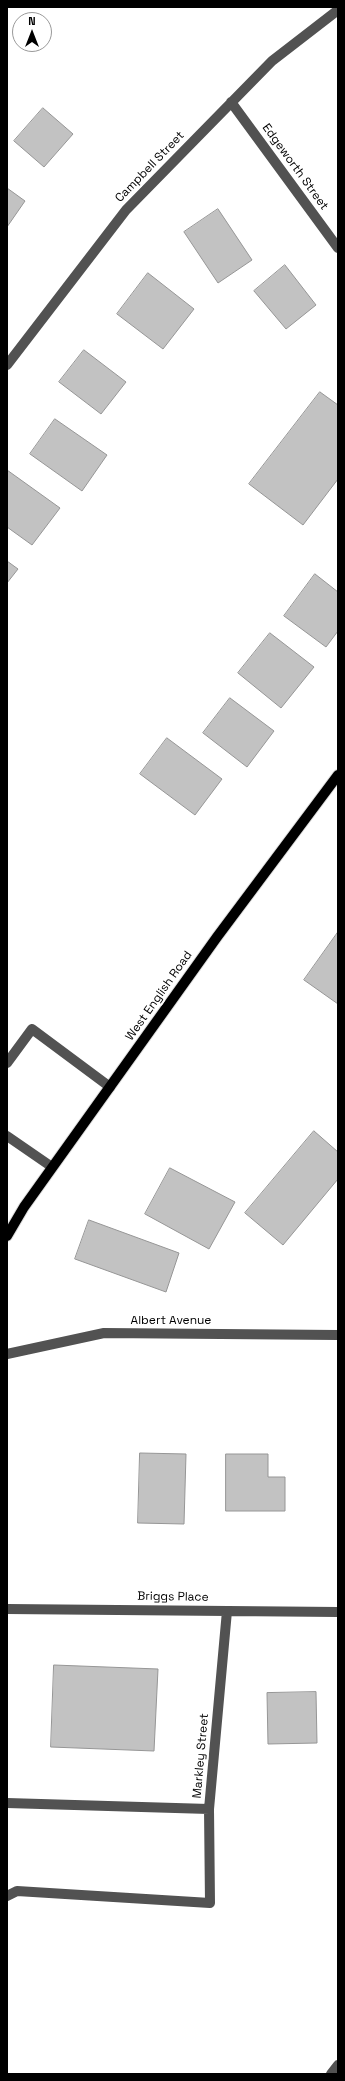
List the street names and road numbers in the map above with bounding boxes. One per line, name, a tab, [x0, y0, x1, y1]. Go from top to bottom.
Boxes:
street label: Edgeworth Street	[259, 121, 331, 213]
street label: Campbell Street	[112, 129, 188, 205]
street label: West English Road	[123, 948, 195, 1044]
street label: Albert Avenue	[131, 1314, 211, 1328]
street label: Briggs Place	[137, 1589, 209, 1605]
street label: Markley Street	[190, 1713, 212, 1799]

